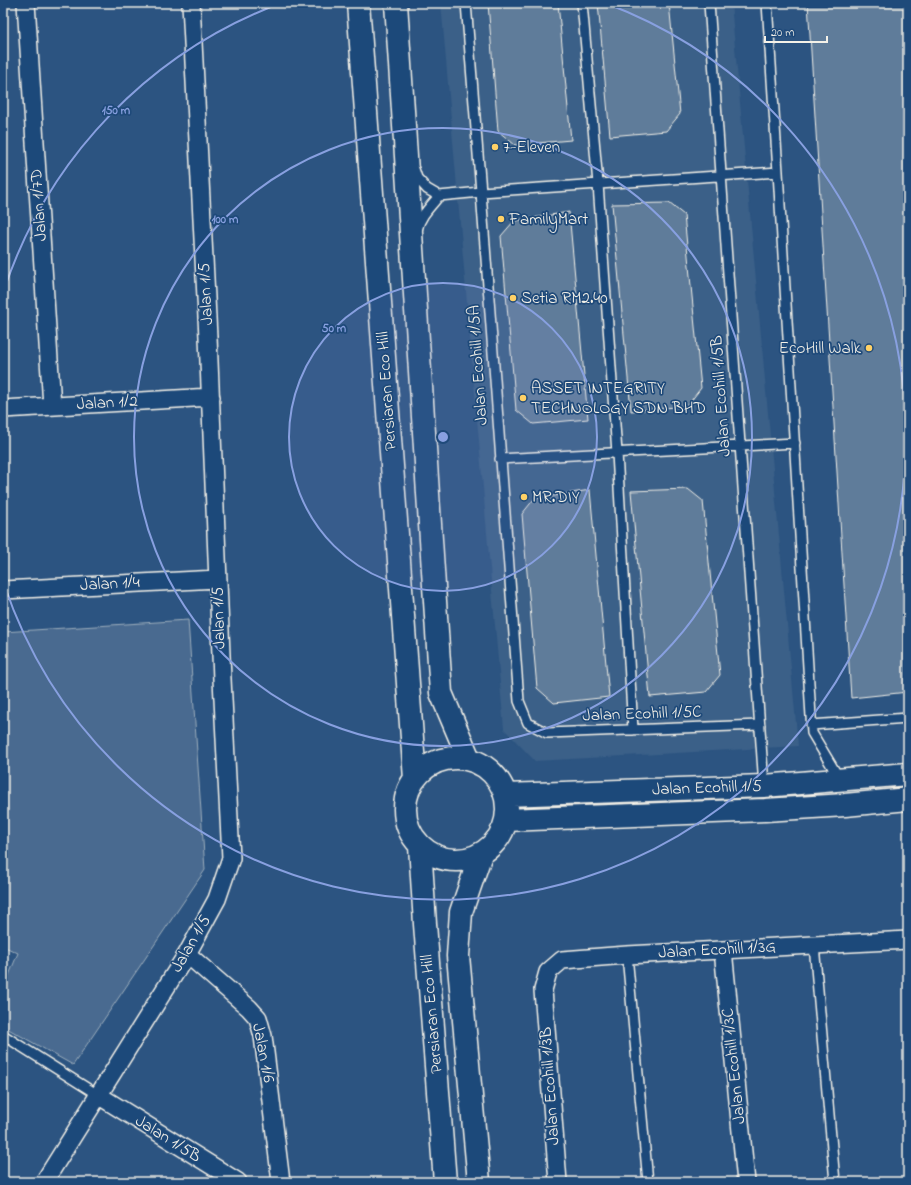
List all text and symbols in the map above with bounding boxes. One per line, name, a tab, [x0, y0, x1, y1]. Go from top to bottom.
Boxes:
scale bar	[765, 18, 827, 44]
text: 20 m	[771, 24, 794, 42]
text: 150 m	[102, 102, 131, 120]
place label: 7-Eleven	[503, 135, 560, 160]
marker: 7-Eleven	[490, 142, 500, 152]
street label: Jalan 1/7D	[24, 168, 54, 242]
place label: FamilyMart	[508, 207, 589, 233]
text: 100 m	[212, 211, 239, 229]
marker: FamilyMart	[496, 214, 506, 224]
street label: Jalan 1/5	[192, 262, 220, 326]
place label: Setia RM2.40	[521, 286, 608, 311]
marker: Setia RM2.40	[508, 293, 518, 303]
street label: Jalan Ecohill 1/5A	[461, 304, 495, 426]
text: 50 m	[322, 320, 347, 338]
street label: Persiaran Eco Hill	[370, 330, 404, 451]
street label: Jalan Ecohill 1/5B	[704, 335, 738, 457]
place label: EcoHill Walk	[779, 336, 862, 361]
marker: EcoHill Walk	[864, 343, 874, 353]
place label: ASSET INTEGRITY TECHNOLOGY SDN BHD	[531, 376, 706, 421]
street label: Jalan 1/2	[76, 389, 138, 417]
marker: ASSET INTEGRITY TECHNOLOGY SDN BHD	[518, 393, 528, 403]
centre of rings	[436, 430, 450, 444]
place label: MR.DIY	[532, 485, 580, 510]
marker: MR.DIY	[519, 492, 529, 502]
street label: Jalan 1/4	[79, 570, 141, 598]
street label: Jalan 1/5	[205, 586, 233, 650]
street label: Jalan Ecohill 1/5C	[582, 699, 702, 729]
street label: Jalan Ecohill 1/5	[652, 774, 763, 802]
street label: Jalan 1/5	[165, 910, 218, 977]
street label: Jalan Ecohill 1/3G	[658, 934, 776, 966]
street label: Persiaran Eco Hill	[414, 953, 450, 1075]
street label: Jalan Ecohill 1/3C	[715, 1007, 753, 1125]
street label: Jalan 1/6	[245, 1021, 281, 1085]
street label: Jalan Ecohill 1/3B	[533, 1026, 567, 1146]
street label: Jalan 1/5B	[130, 1109, 206, 1169]

